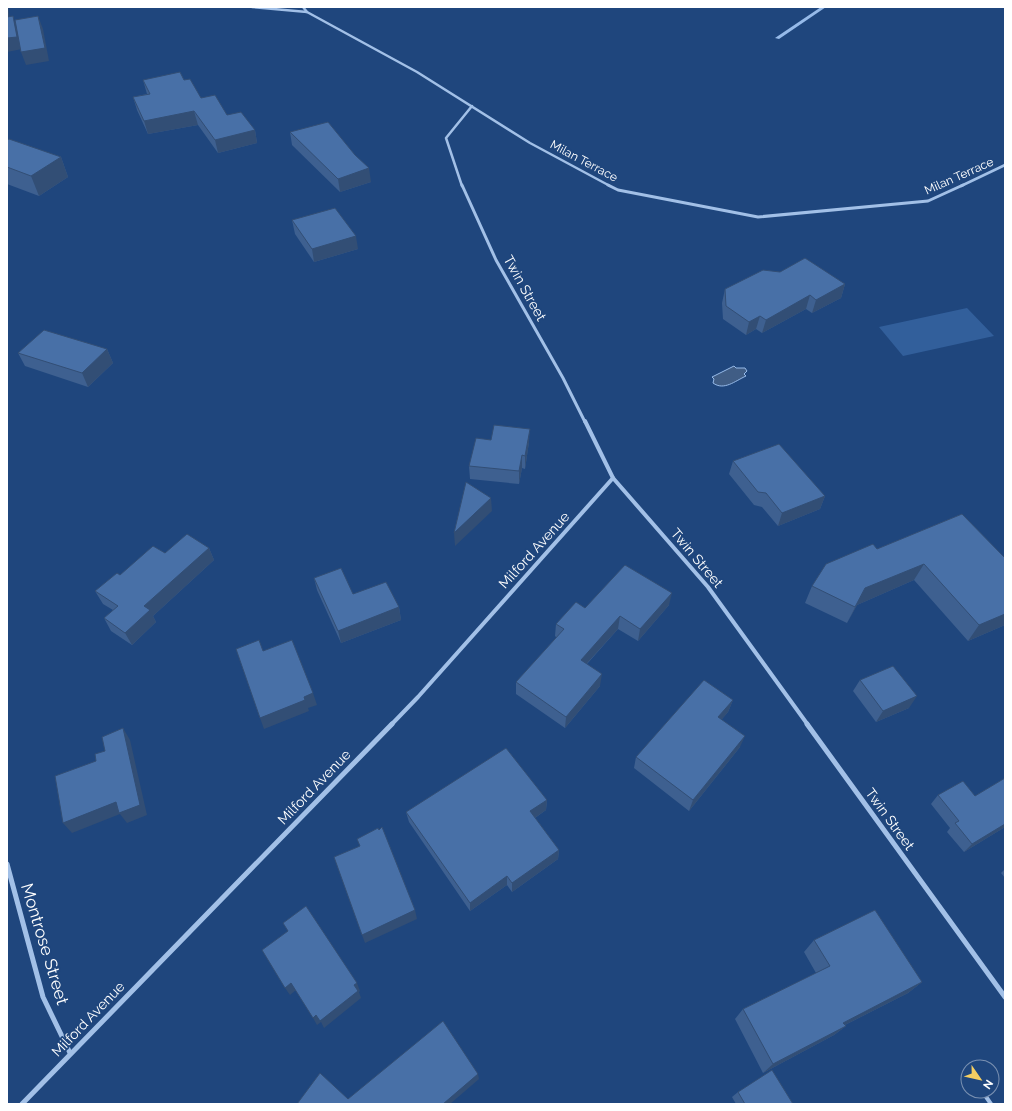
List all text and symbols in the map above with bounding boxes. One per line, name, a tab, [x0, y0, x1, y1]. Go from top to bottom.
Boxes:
street label: Milan Terrace	[548, 137, 620, 185]
street label: Milan Terrace	[922, 155, 996, 197]
street label: Twin Street	[500, 252, 550, 324]
street label: Milford Avenue	[495, 508, 573, 592]
street label: Twin Street	[668, 525, 727, 591]
street label: Milford Avenue	[274, 746, 354, 828]
street label: Twin Street	[862, 785, 918, 853]
street label: Montrose Street	[17, 881, 73, 1007]
street label: Milford Avenue	[48, 978, 128, 1060]
north arrow	[960, 1059, 1000, 1099]
text: N	[980, 1077, 996, 1091]

